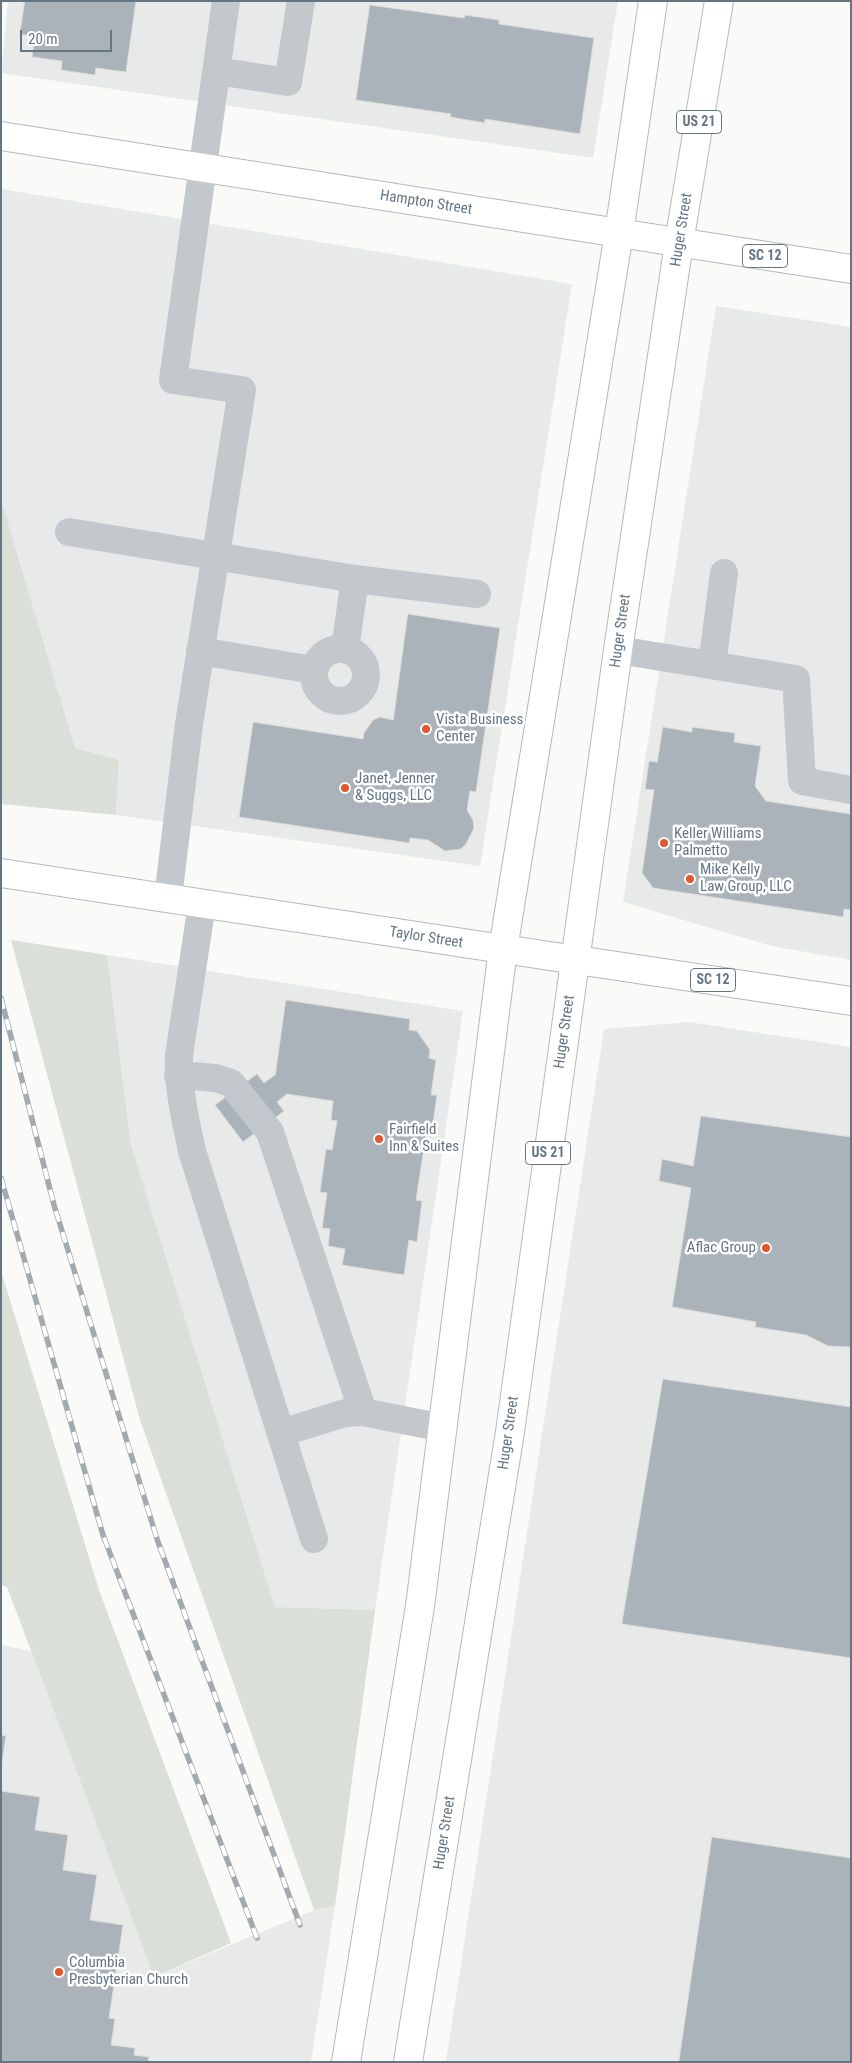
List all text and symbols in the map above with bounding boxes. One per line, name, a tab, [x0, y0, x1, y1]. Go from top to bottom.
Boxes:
scale bar	[22, 20, 115, 52]
text: 20 m	[28, 30, 58, 48]
road number: US 21	[676, 110, 722, 134]
street label: Hampton Street	[379, 187, 473, 219]
street label: Huger Street	[667, 192, 697, 268]
road number: SC 12	[742, 245, 788, 268]
street label: Huger Street	[607, 593, 635, 669]
place label: Vista Business Center	[436, 711, 523, 746]
marker: Vista Business Center	[420, 723, 432, 735]
place label: Janet, Jenner & Suggs, LLC	[355, 770, 435, 805]
marker: Janet, Jenner & Suggs, LLC	[339, 782, 351, 794]
place label: Keller Williams Palmetto	[674, 825, 761, 860]
marker: Keller Williams Palmetto	[658, 837, 670, 849]
place label: Mike Kelly Law Group, LLC	[700, 861, 792, 896]
marker: Mike Kelly Law Group, LLC	[684, 873, 696, 885]
street label: Taylor Street	[388, 923, 464, 953]
road number: SC 12	[690, 968, 736, 992]
street label: Huger Street	[551, 994, 579, 1070]
place label: Fairfield Inn & Suites	[389, 1121, 459, 1156]
marker: Fairfield Inn & Suites	[373, 1133, 385, 1145]
road number: US 21	[526, 1142, 570, 1164]
place label: Aflac Group	[687, 1239, 756, 1257]
marker: Aflac Group	[760, 1242, 772, 1254]
street label: Huger Street	[495, 1395, 523, 1471]
street label: Huger Street	[430, 1795, 460, 1871]
place label: Columbia Presbyterian Church	[69, 1954, 188, 1989]
marker: Columbia Presbyterian Church	[53, 1966, 65, 1978]

